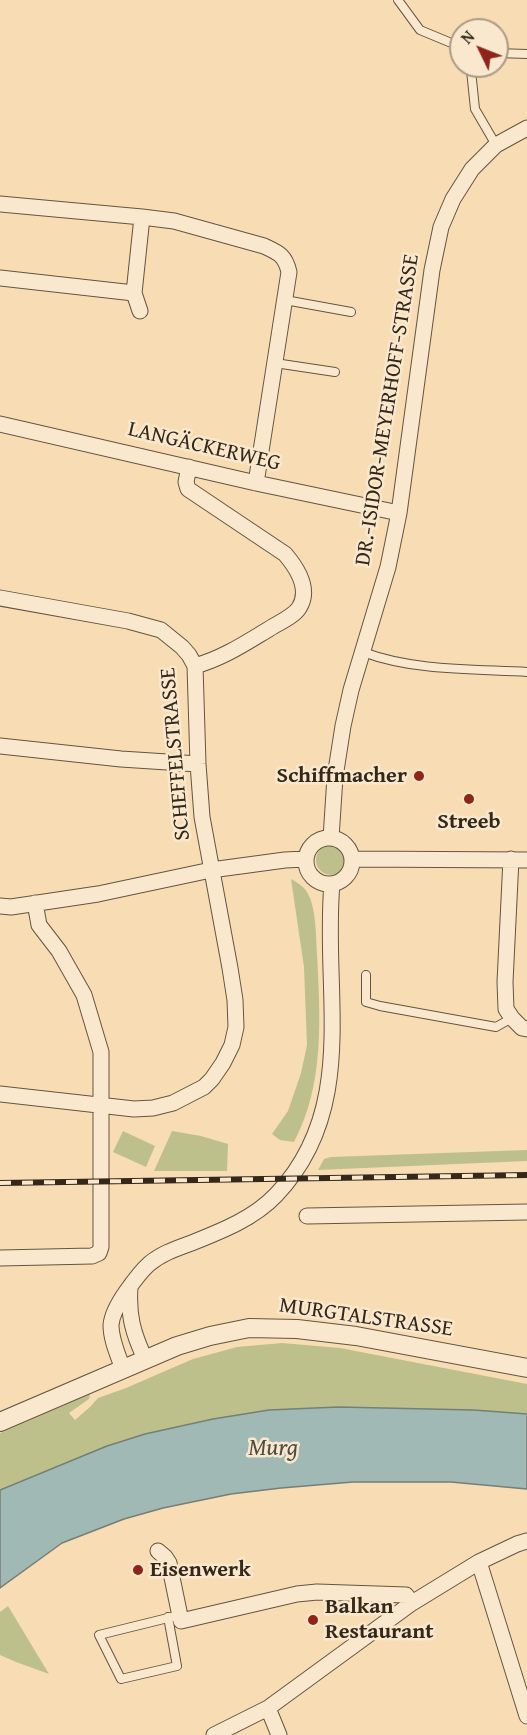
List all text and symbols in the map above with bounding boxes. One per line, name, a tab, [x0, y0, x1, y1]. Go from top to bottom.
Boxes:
north arrow	[449, 18, 509, 78]
text: N	[455, 25, 480, 49]
street label: DR.-ISIDOR-MEYERHOFF-STRASSE	[350, 252, 426, 568]
street label: LANGÄCKERWEG	[125, 417, 283, 477]
street label: SCHEFFELSTRASSE	[155, 666, 197, 842]
place label: Schiffmacher	[277, 763, 407, 789]
marker: Schiffmacher	[412, 769, 426, 783]
marker: Streeb	[462, 792, 476, 806]
place label: Streeb	[437, 809, 501, 835]
street label: MURGTALSTRASSE	[278, 1293, 454, 1343]
water label: Murg	[248, 1435, 298, 1463]
place label: Eisenwerk	[150, 1557, 251, 1583]
marker: Eisenwerk	[131, 1563, 145, 1577]
place label: Balkan Restaurant	[325, 1594, 434, 1646]
marker: Balkan Restaurant	[306, 1613, 320, 1627]

